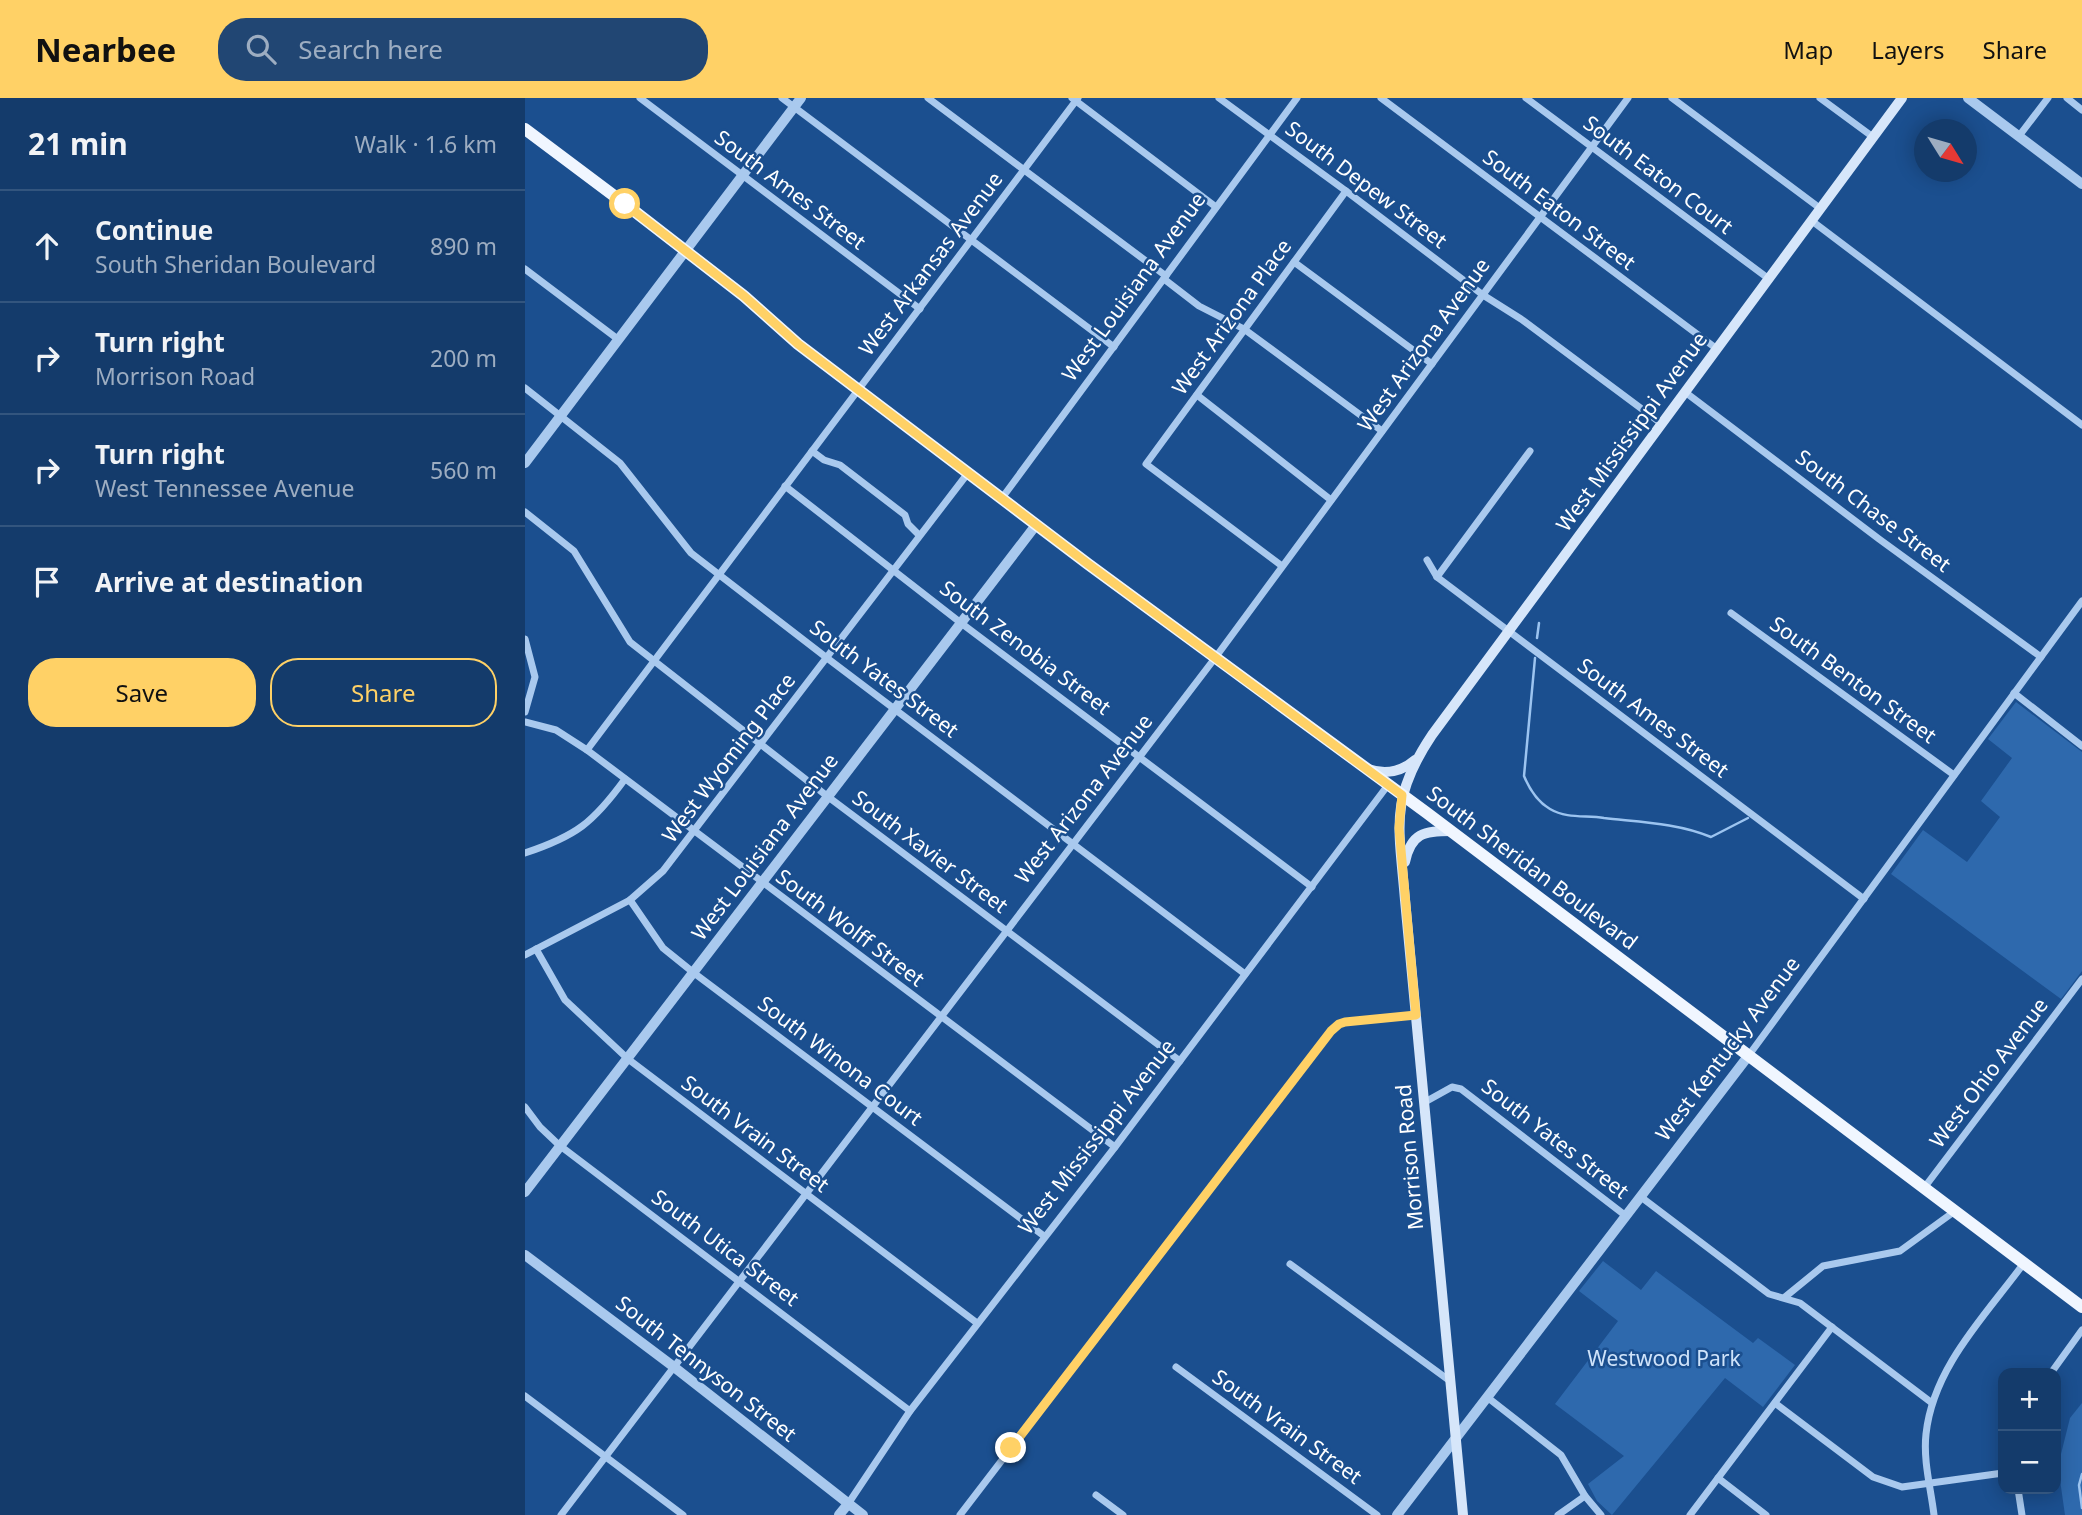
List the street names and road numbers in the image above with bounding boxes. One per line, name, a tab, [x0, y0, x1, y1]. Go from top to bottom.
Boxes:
street label: South Eaton Court	[1578, 109, 1739, 240]
street label: South Depew Street	[1280, 114, 1453, 254]
street label: South Ames Street	[709, 123, 872, 255]
street label: South Eaton Street	[1478, 143, 1642, 276]
street label: West Arkansas Avenue	[852, 166, 1009, 361]
street label: West Louisiana Avenue	[1055, 186, 1211, 387]
street label: West Arizona Place	[1165, 233, 1297, 400]
street label: West Arizona Avenue	[1351, 252, 1496, 437]
street label: West Mississippi Avenue	[1549, 326, 1713, 537]
street label: South Chase Street	[1790, 443, 1957, 578]
street label: South Zenobia Street	[935, 574, 1117, 721]
street label: South Benton Street	[1765, 609, 1943, 749]
street label: South Yates Street	[805, 613, 965, 744]
street label: South Ames Street	[1572, 651, 1735, 783]
street label: West Wyoming Place	[655, 667, 801, 848]
street label: West Arizona Avenue	[1008, 708, 1158, 889]
street label: West Louisiana Avenue	[685, 747, 844, 946]
street label: South Sheridan Boulevard	[1422, 779, 1643, 956]
street label: South Xavier Street	[847, 783, 1014, 919]
street label: South Wolff Street	[771, 862, 931, 992]
street label: West Kentucky Avenue	[1649, 951, 1806, 1146]
street label: South Winona Court	[753, 989, 929, 1132]
street label: West Ohio Avenue	[1923, 992, 2054, 1153]
street label: West Mississippi Avenue	[1011, 1033, 1181, 1240]
street label: South Vrain Street	[676, 1068, 835, 1198]
street label: South Yates Street	[1476, 1072, 1635, 1205]
street label: Morrison Road	[1389, 1083, 1429, 1231]
street label: South Utica Street	[646, 1183, 805, 1312]
street label: South Tennyson Street	[611, 1289, 803, 1448]
street label: South Vrain Street	[1207, 1363, 1368, 1490]

